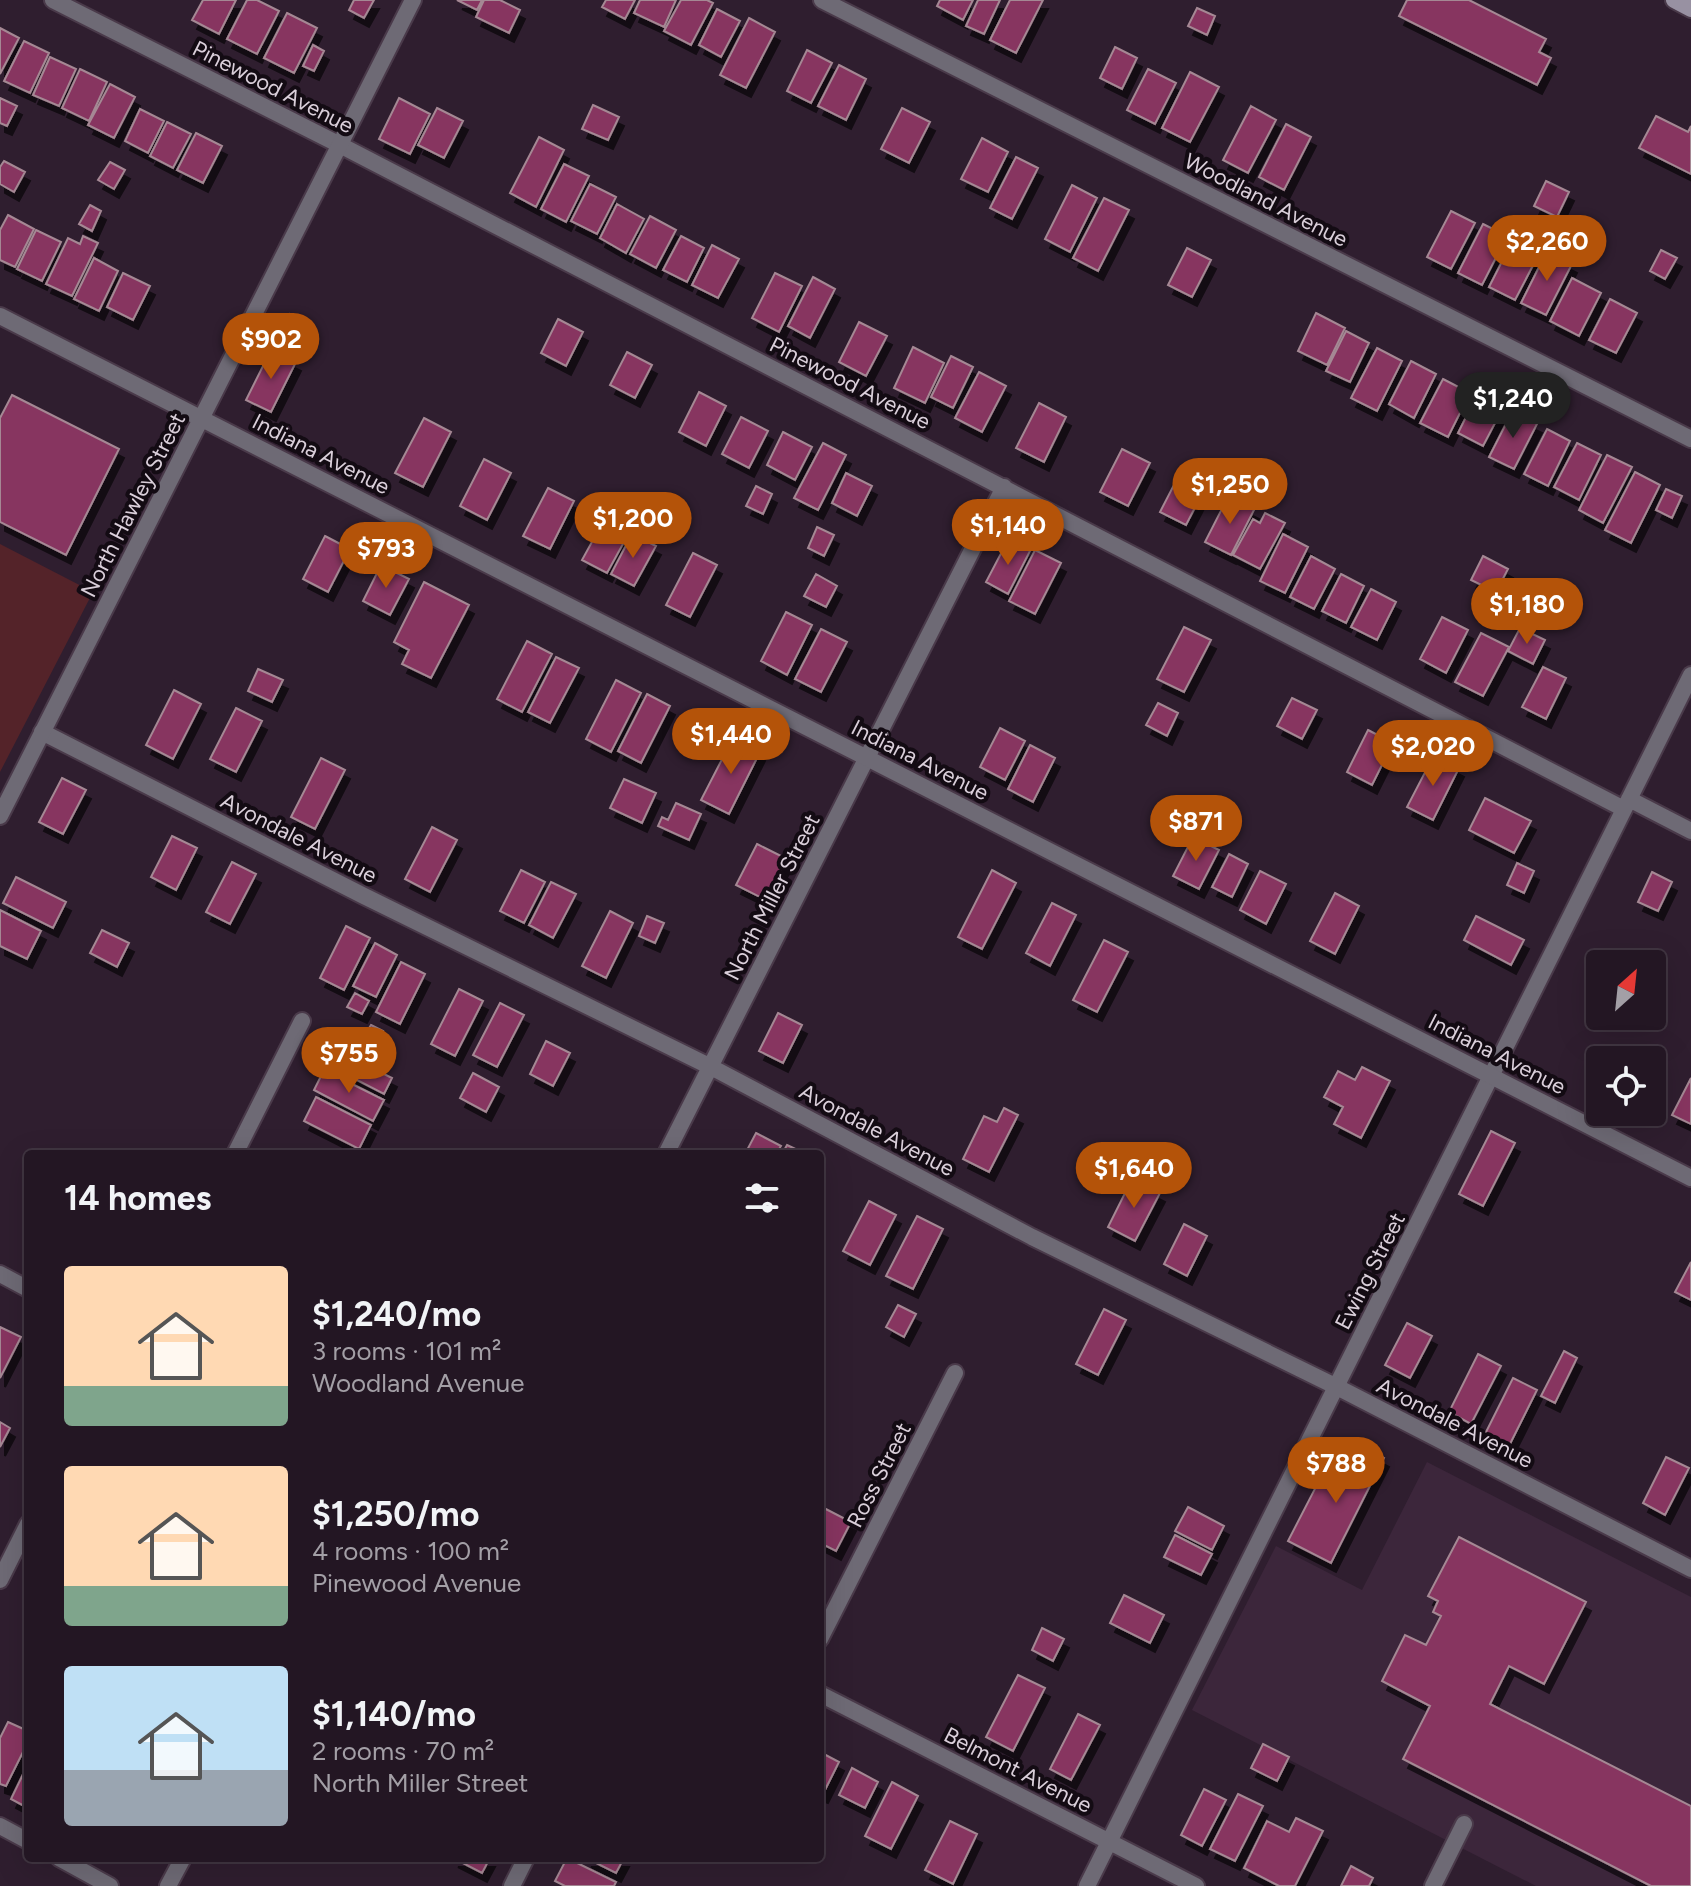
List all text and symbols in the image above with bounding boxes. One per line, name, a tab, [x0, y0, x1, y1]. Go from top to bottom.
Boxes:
street label: Pinewood Avenue	[188, 35, 358, 139]
street label: Woodland Avenue	[1180, 147, 1352, 253]
pin: $2,260	[1482, 215, 1612, 283]
text: $2,260	[1505, 225, 1589, 257]
pin: $902	[224, 313, 318, 381]
text: $902	[240, 323, 302, 355]
street label: Pinewood Avenue	[765, 331, 935, 435]
pin: $1,240	[1448, 372, 1578, 440]
text: $1,240	[1473, 382, 1553, 414]
street label: North Hawley Street	[75, 408, 191, 602]
street label: Indiana Avenue	[248, 408, 394, 500]
pin: $1,250	[1165, 458, 1295, 526]
text: $1,250	[1190, 468, 1270, 500]
pin: $1,200	[568, 492, 698, 560]
pin: $1,140	[943, 499, 1073, 567]
text: $1,200	[593, 502, 673, 534]
text: $1,140	[970, 509, 1046, 541]
pin: $793	[339, 522, 433, 590]
text: $793	[357, 532, 415, 564]
pin: $1,180	[1462, 578, 1592, 646]
text: $1,180	[1489, 588, 1565, 620]
pin: $1,440	[666, 708, 796, 776]
street label: Indiana Avenue	[847, 714, 993, 806]
text: $1,440	[690, 718, 772, 750]
pin: $2,020	[1368, 720, 1498, 788]
text: $2,020	[1391, 730, 1475, 762]
street label: Avondale Avenue	[216, 787, 382, 889]
pin: $871	[1149, 795, 1243, 863]
text: $871	[1168, 805, 1224, 837]
street label: North Miller Street	[718, 809, 826, 985]
north arrow	[1586, 950, 1666, 1030]
map controls	[1586, 950, 1666, 1126]
street label: Indiana Avenue	[1424, 1008, 1570, 1100]
pin: $755	[302, 1027, 396, 1095]
text: $755	[319, 1037, 379, 1069]
button: locate	[1586, 1046, 1666, 1126]
street label: Avondale Avenue	[795, 1078, 959, 1182]
pin: $1,640	[1069, 1142, 1199, 1210]
text: $1,640	[1094, 1152, 1174, 1184]
icon: filters	[740, 1176, 784, 1220]
text: 14 homes	[64, 1178, 211, 1219]
street label: Ewing Street	[1329, 1208, 1411, 1334]
text: $1,240/mo	[312, 1294, 481, 1335]
icon: home	[128, 1298, 224, 1394]
text: 3 rooms · 101 m²	[312, 1335, 501, 1367]
text: Woodland Avenue	[312, 1367, 524, 1399]
street label: Avondale Avenue	[1372, 1372, 1538, 1474]
street label: Ross Street	[841, 1418, 917, 1532]
pin: $788	[1289, 1437, 1383, 1505]
text: $788	[1306, 1447, 1366, 1479]
text: $1,250/mo	[312, 1494, 479, 1535]
icon: home	[128, 1498, 224, 1594]
text: 4 rooms · 100 m²	[312, 1535, 509, 1567]
text: Pinewood Avenue	[312, 1567, 521, 1599]
text: $1,140/mo	[312, 1694, 476, 1735]
icon: home	[128, 1698, 224, 1794]
street label: Belmont Avenue	[940, 1721, 1096, 1819]
text: 2 rooms · 70 m²	[312, 1735, 494, 1767]
text: North Miller Street	[312, 1767, 528, 1799]

